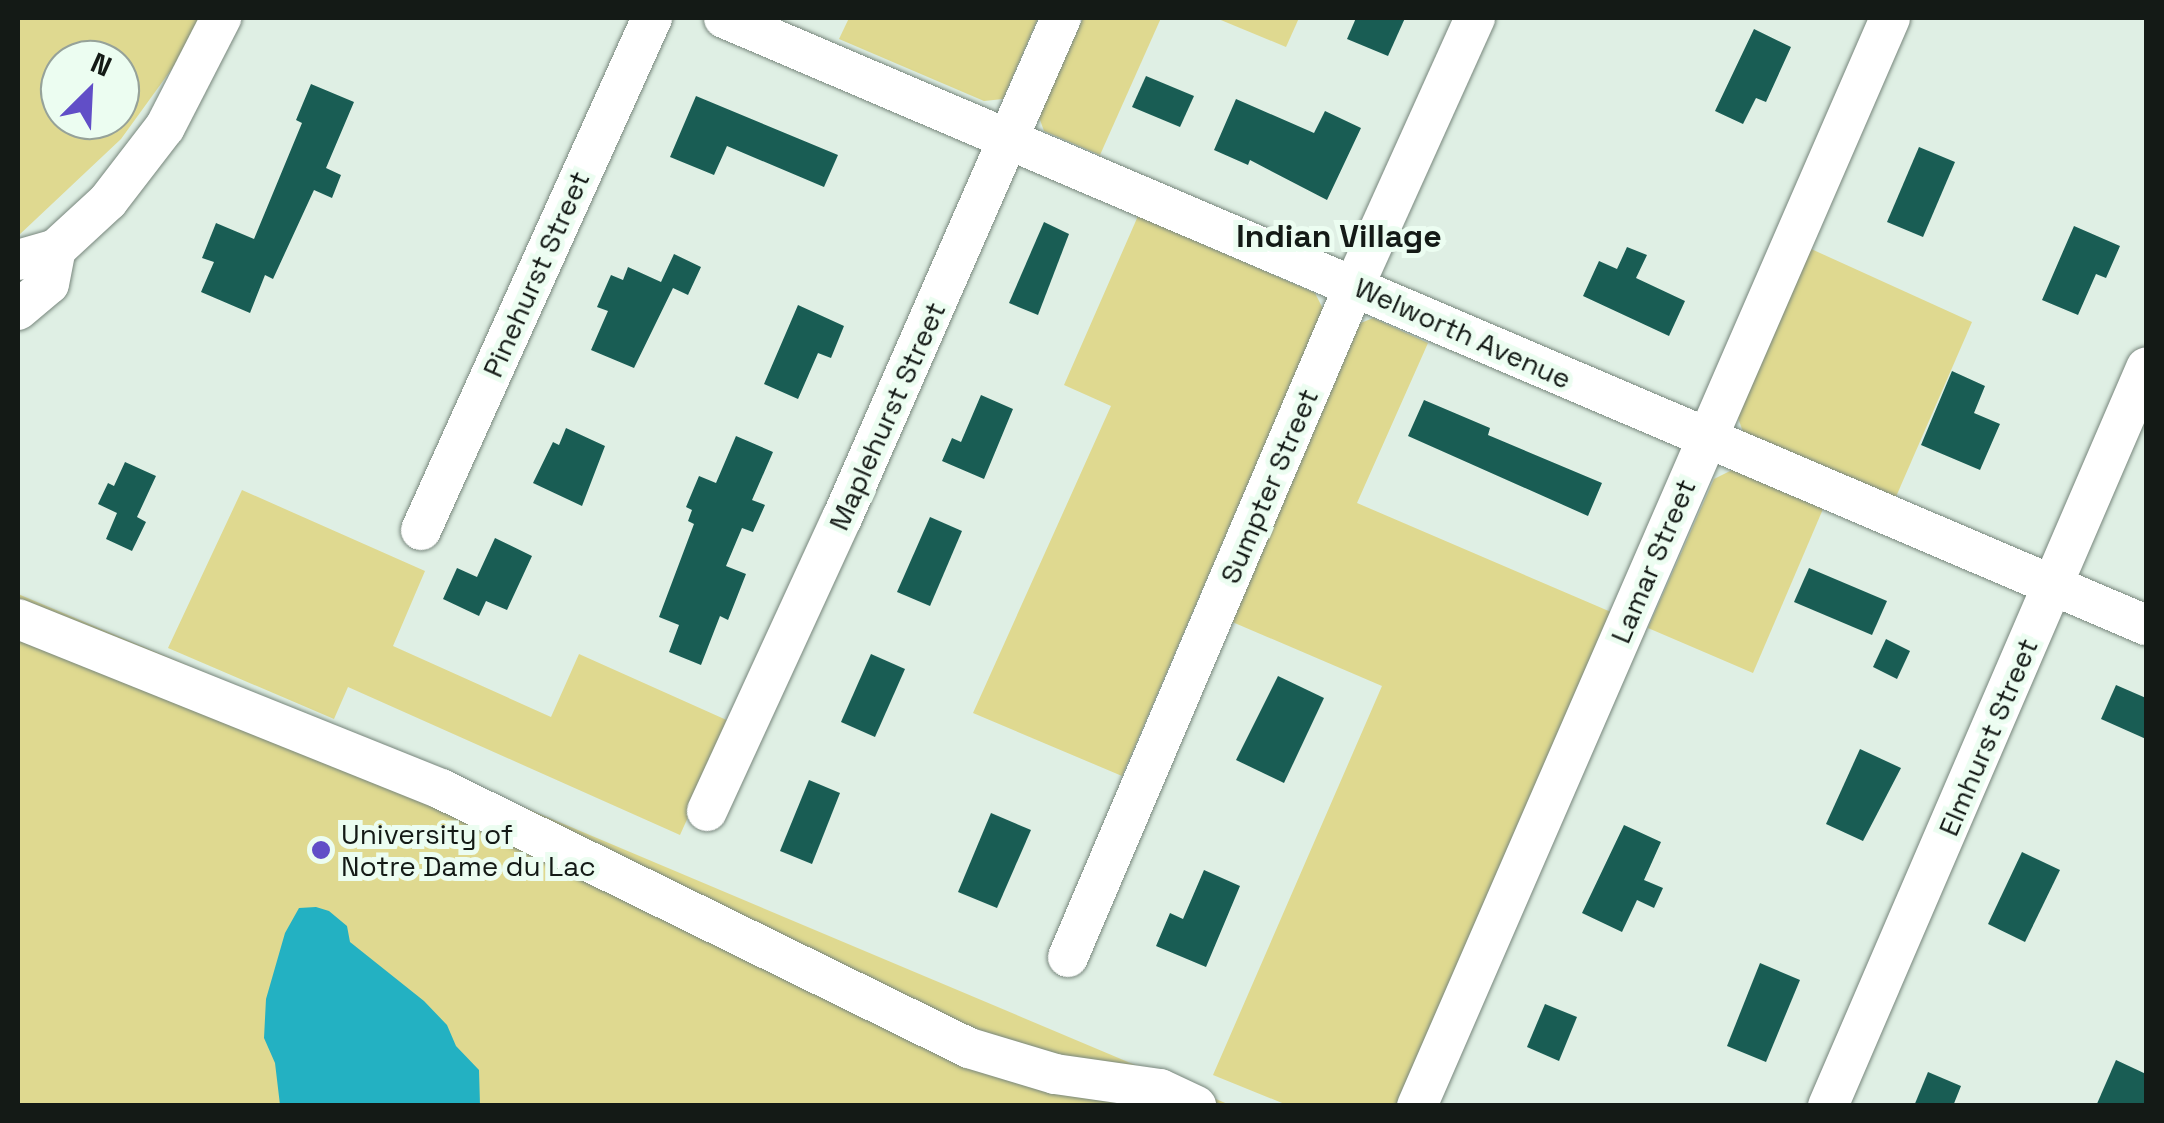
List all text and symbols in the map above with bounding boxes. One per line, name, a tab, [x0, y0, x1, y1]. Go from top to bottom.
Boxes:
north arrow	[40, 40, 140, 140]
text: N	[85, 44, 117, 85]
street label: Pinehurst Street	[476, 166, 596, 382]
district label: Indian Village	[1236, 217, 1442, 255]
street label: Welworth Avenue	[1349, 270, 1577, 396]
street label: Maplehurst Street	[822, 297, 952, 535]
street label: Sumpter Street	[1213, 384, 1325, 588]
street label: Lamar Street	[1603, 474, 1703, 648]
street label: Elmhurst Street	[1931, 633, 2045, 841]
place label: University of Notre Dame du Lac	[341, 817, 596, 883]
marker: University of Notre Dame du Lac	[310, 839, 332, 861]

